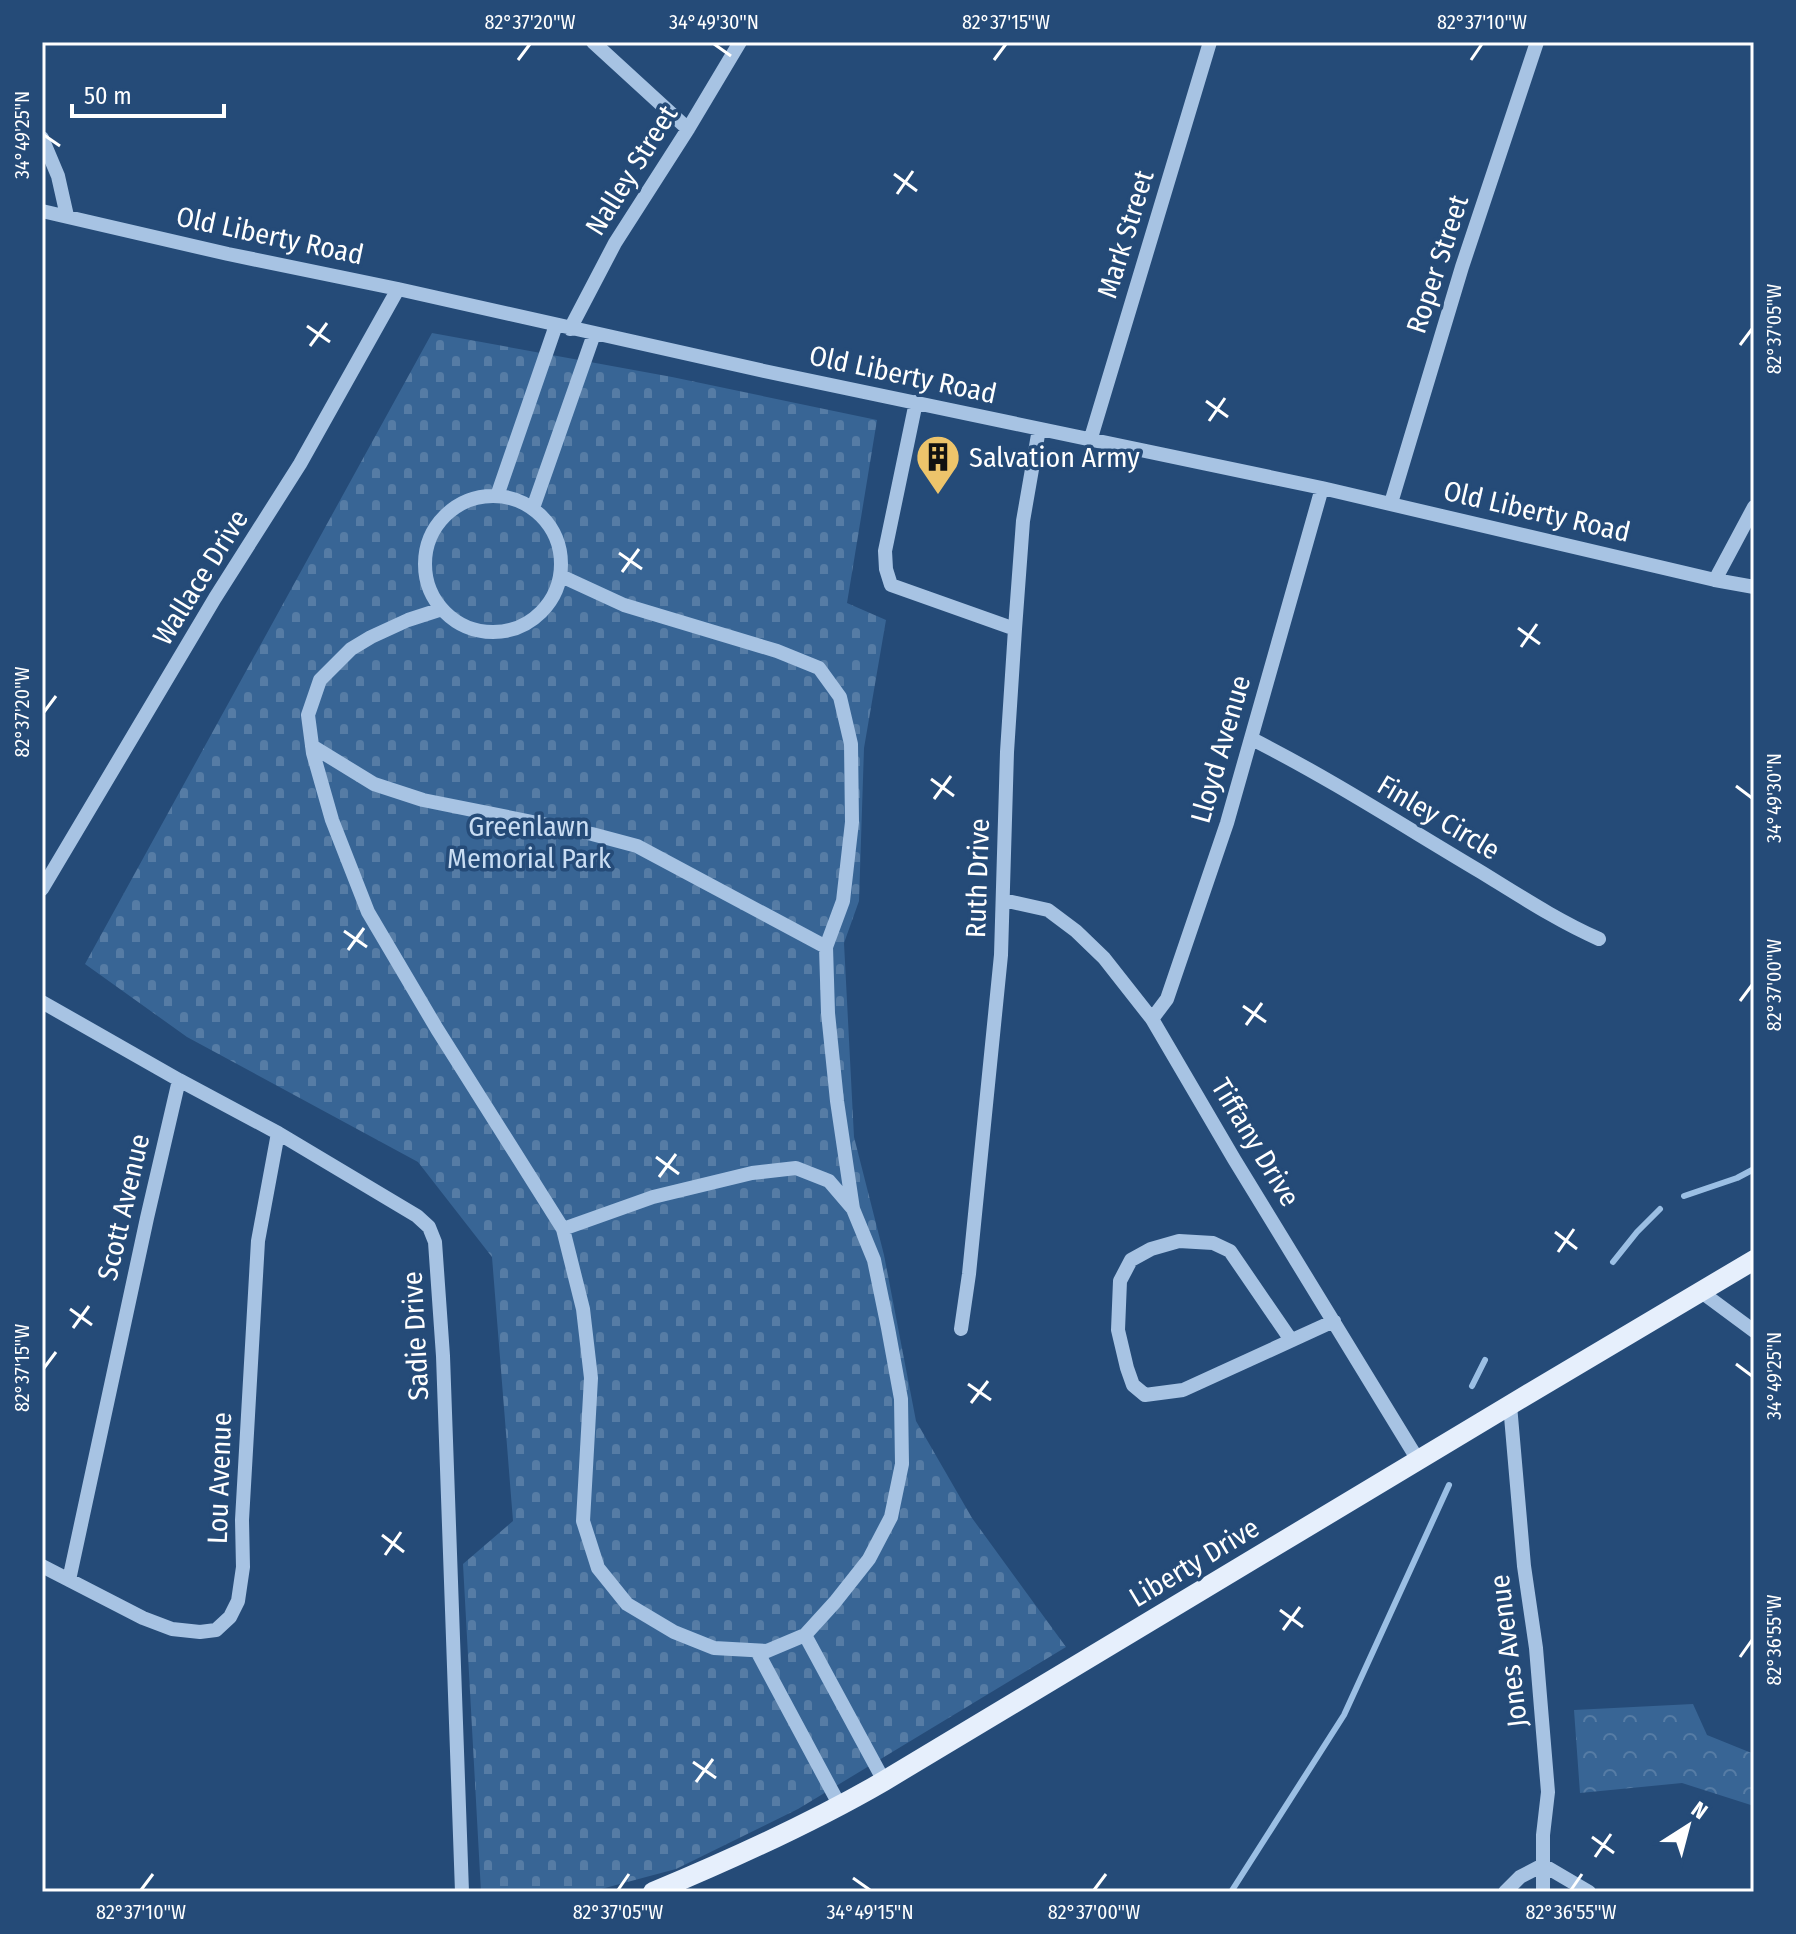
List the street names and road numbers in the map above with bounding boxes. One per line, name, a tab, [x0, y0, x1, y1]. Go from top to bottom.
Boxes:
street label: Nalley Street	[579, 99, 685, 241]
street label: Mark Street	[1090, 165, 1161, 302]
street label: Roper Street	[1400, 190, 1476, 337]
street label: Old Liberty Road	[173, 200, 367, 271]
street label: Old Liberty Road	[806, 339, 1000, 410]
street label: Old Liberty Road	[1440, 474, 1633, 549]
street label: Wallace Drive	[146, 504, 255, 651]
street label: Lloyd Avenue	[1184, 672, 1257, 827]
street label: Finley Circle	[1372, 768, 1506, 867]
street label: Ruth Drive	[959, 818, 996, 938]
street label: Tiffany Drive	[1205, 1072, 1307, 1212]
street label: Scott Avenue	[91, 1131, 156, 1283]
street label: Sadie Drive	[396, 1271, 435, 1401]
street label: Lou Avenue	[201, 1412, 238, 1544]
street label: Liberty Drive	[1123, 1511, 1265, 1614]
street label: Jones Avenue	[1483, 1573, 1534, 1729]

